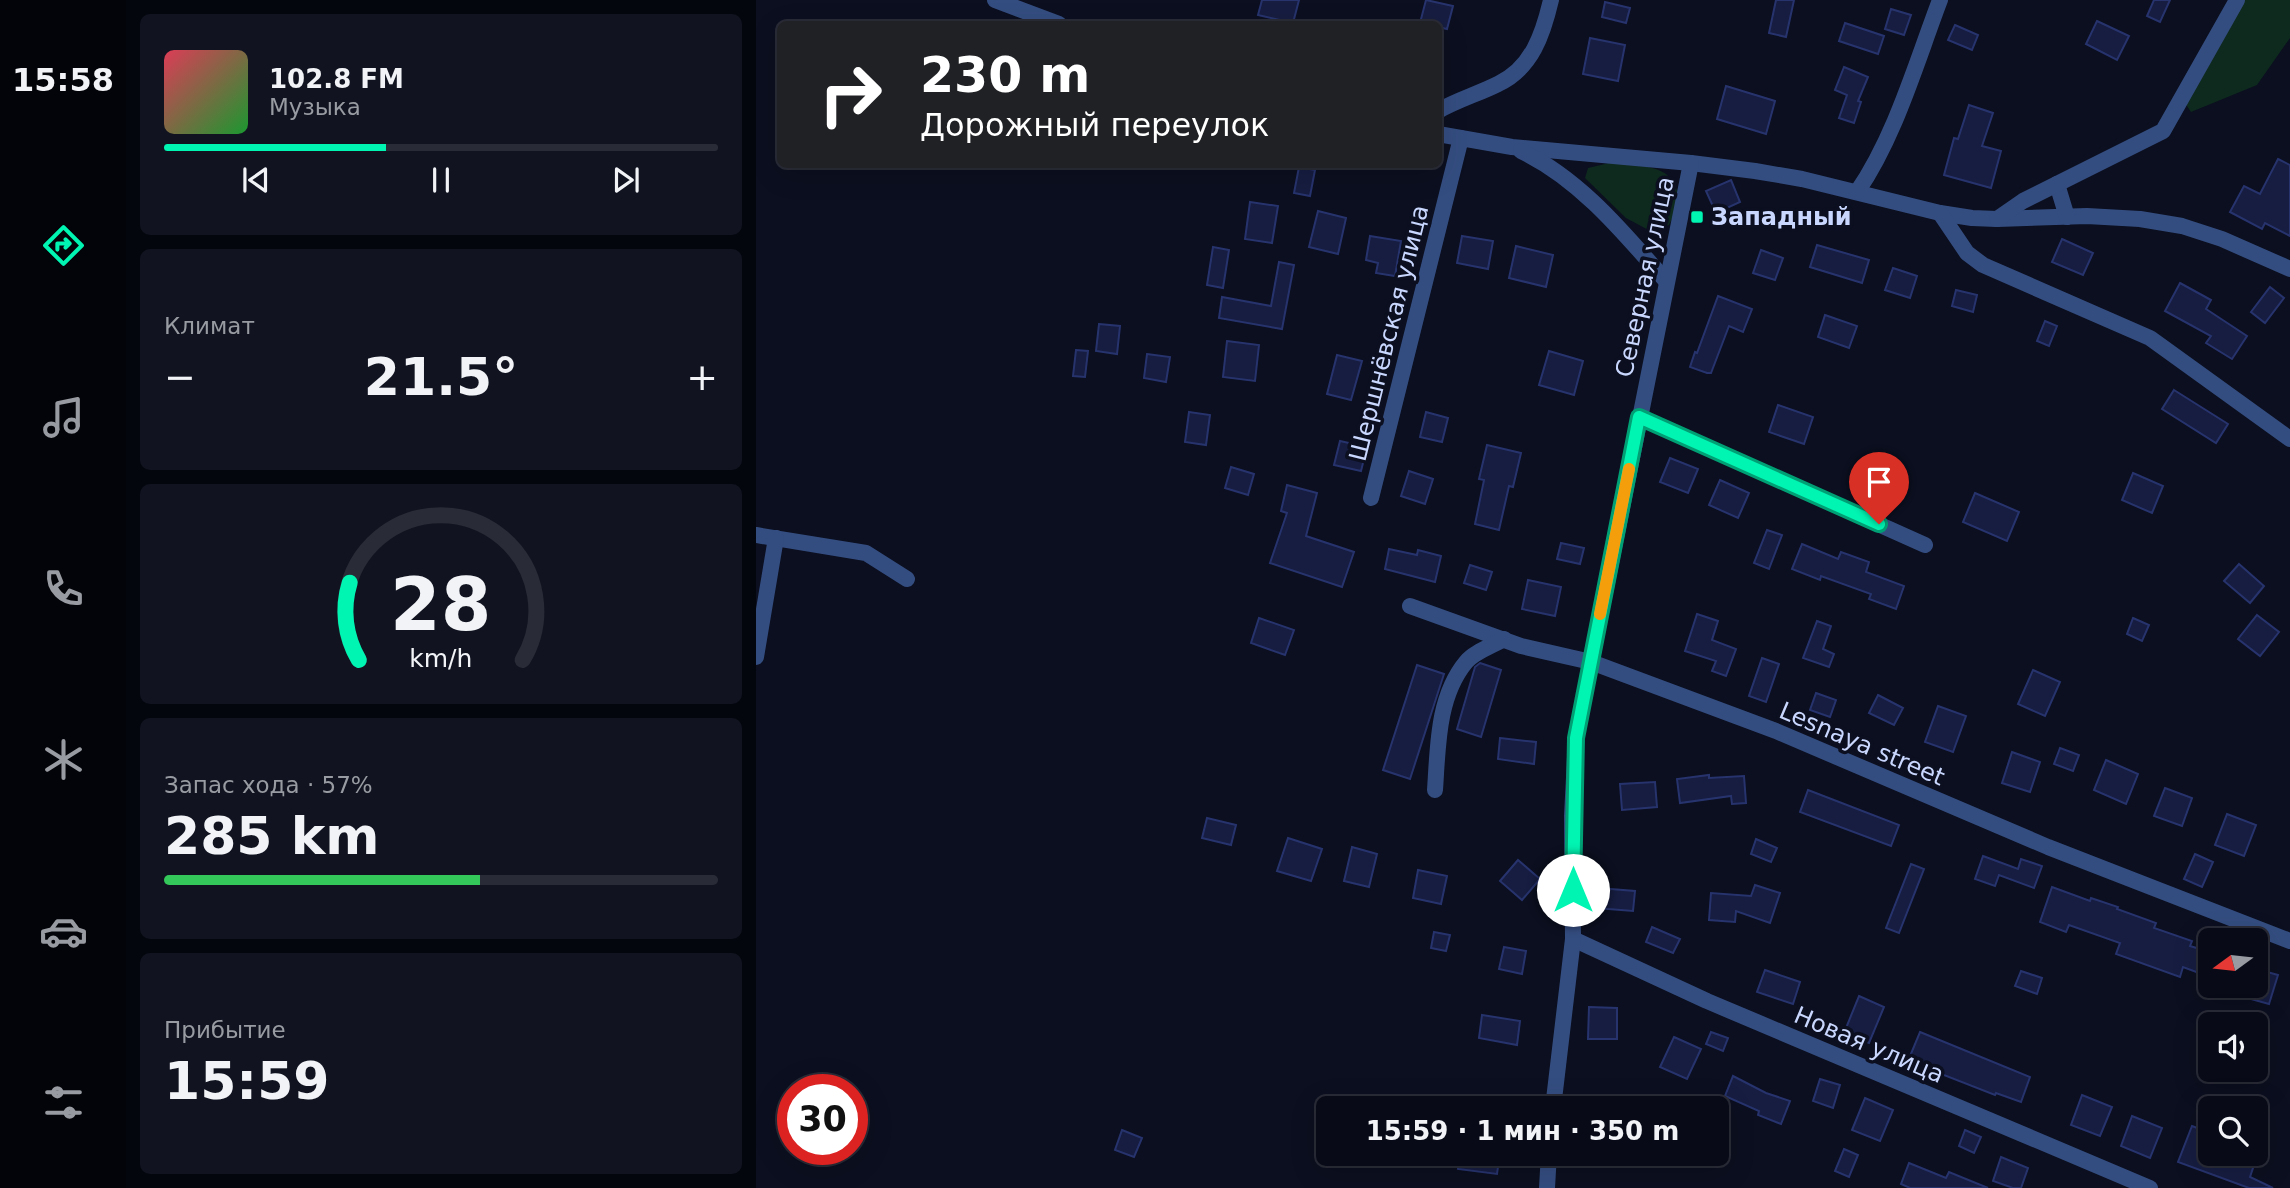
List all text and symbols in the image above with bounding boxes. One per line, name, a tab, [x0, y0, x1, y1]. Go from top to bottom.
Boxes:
text: 230 m	[920, 47, 1090, 104]
icon: right	[805, 49, 896, 140]
text: 15:58	[12, 61, 114, 99]
text: 102.8 FM	[269, 64, 404, 94]
text: Музыка	[269, 94, 361, 120]
text: Дорожный переулок	[920, 106, 1269, 144]
icon: previous	[237, 161, 275, 199]
icon: pause	[422, 161, 460, 199]
icon: next	[607, 161, 645, 199]
street label: Северная улица	[1610, 174, 1680, 380]
street label: Шершнёвская улица	[1344, 202, 1434, 464]
place label: Западный	[1711, 203, 1852, 231]
marker: Западный	[1689, 209, 1705, 225]
icon: directions	[39, 221, 88, 270]
text: Климат	[164, 313, 255, 339]
text: 21.5°	[364, 347, 518, 407]
text: −	[164, 355, 196, 399]
text: +	[686, 355, 718, 399]
icon: music	[39, 393, 88, 442]
pin	[1849, 452, 1909, 524]
icon: arrive	[1860, 463, 1898, 501]
text: 28	[390, 562, 492, 647]
icon: phone	[39, 564, 88, 613]
text: km/h	[409, 644, 473, 673]
street label: Lesnaya street	[1775, 697, 1949, 791]
icon: climate	[39, 735, 88, 784]
text: Запас хода · 57%	[164, 772, 373, 798]
text: 285 km	[164, 806, 379, 866]
position arrow	[1536, 853, 1610, 927]
icon: car	[39, 907, 88, 956]
north arrow	[2198, 928, 2268, 998]
map controls	[2198, 928, 2268, 1166]
street label: Новая улица	[1790, 1001, 1948, 1089]
button: sound	[2198, 1012, 2268, 1082]
text: Прибытие	[164, 1017, 286, 1043]
text: 15:59	[164, 1051, 330, 1111]
speed limit sign: 30	[777, 1074, 868, 1165]
icon: filters	[39, 1078, 88, 1127]
button: search	[2198, 1096, 2268, 1166]
text: 15:59 · 1 мин · 350 m	[1366, 1116, 1679, 1146]

